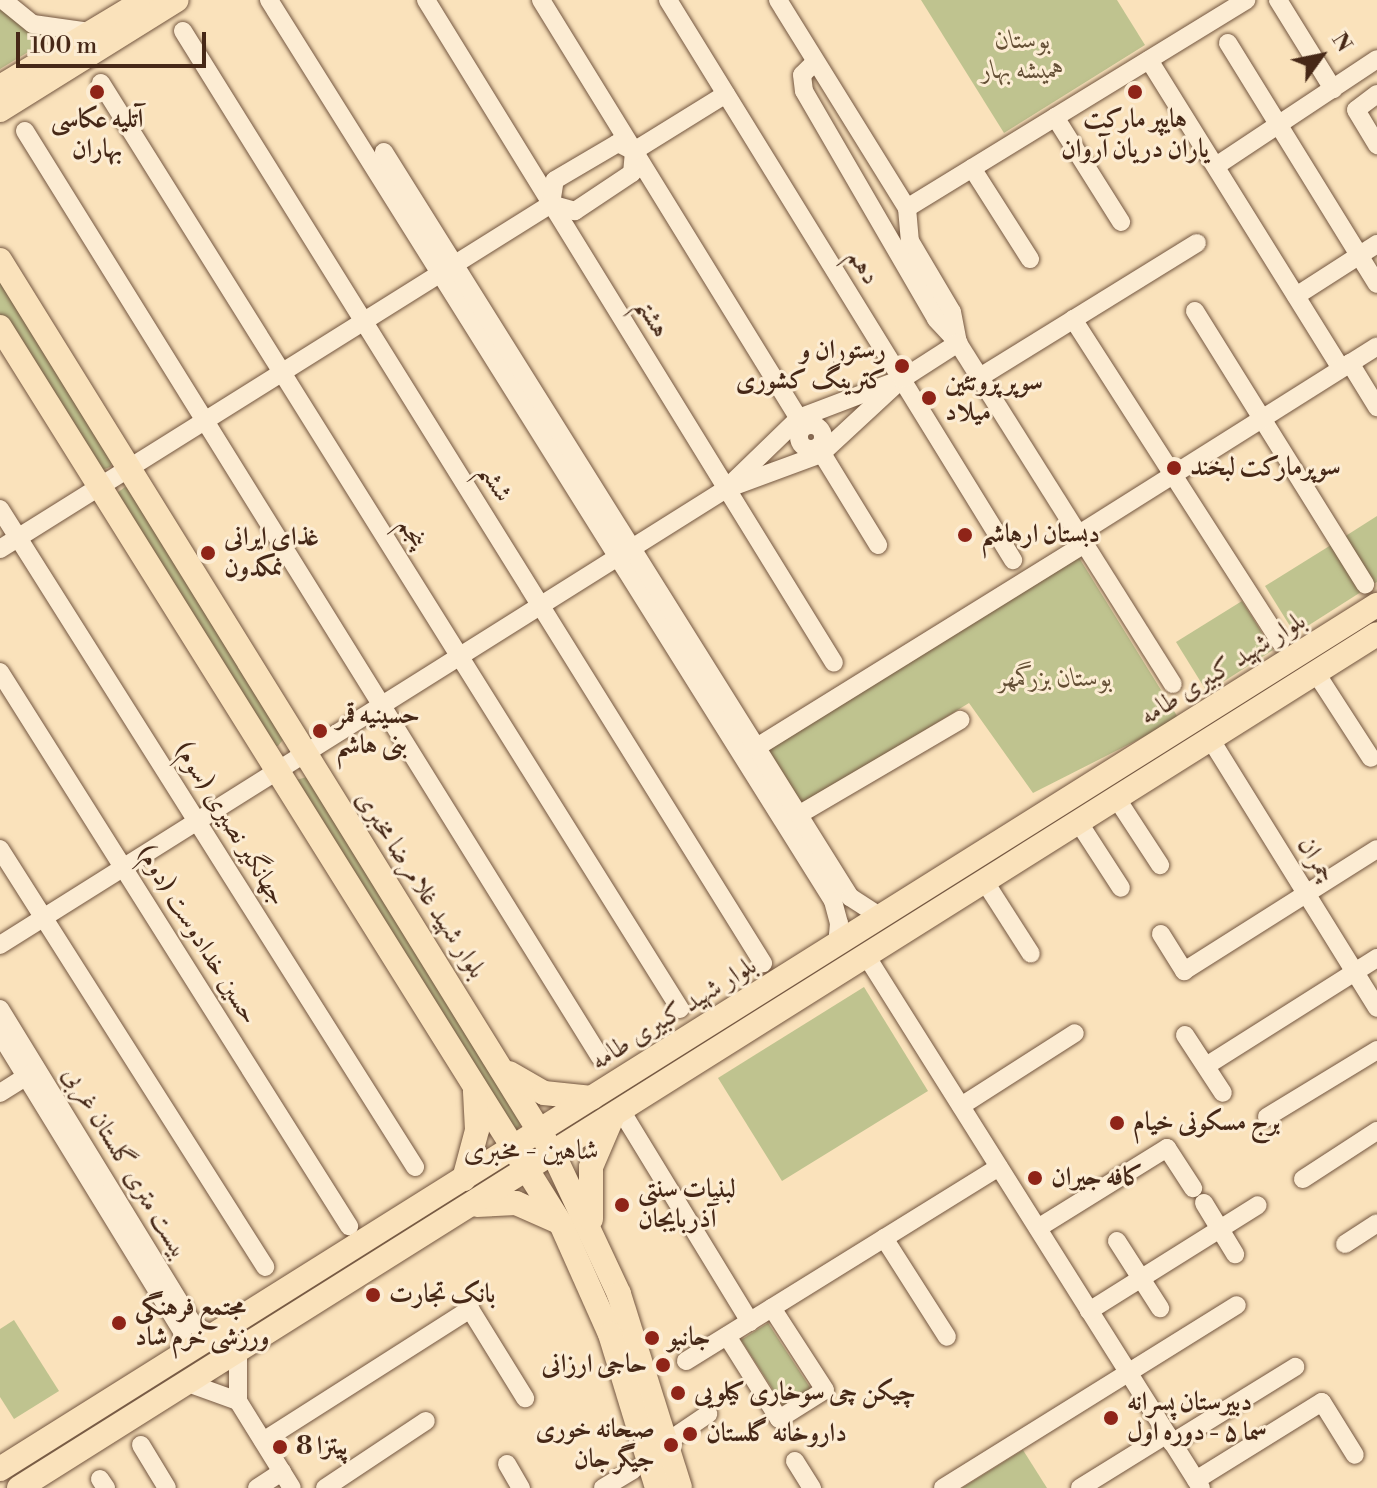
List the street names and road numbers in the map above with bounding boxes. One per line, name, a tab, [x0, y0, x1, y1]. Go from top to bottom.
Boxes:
street label: دهم	[840, 243, 886, 291]
street label: هشتم	[628, 292, 676, 344]
street label: ششم	[471, 458, 519, 508]
street label: پنجم	[391, 512, 433, 554]
street label: بلوار شهید کبیری طامه	[1134, 606, 1312, 732]
street label: جهانگیر نصیری (سوم)	[167, 736, 293, 912]
street label: بلوار شهید غلامرضا مخبری	[348, 785, 492, 985]
street label: چمران	[1290, 831, 1342, 889]
street label: حسین خدادوست (دوم)	[129, 840, 265, 1030]
street label: بلوار شهید کبیری طامه	[585, 951, 763, 1077]
street label: بیست متری گلستان غربی	[55, 1061, 195, 1265]

